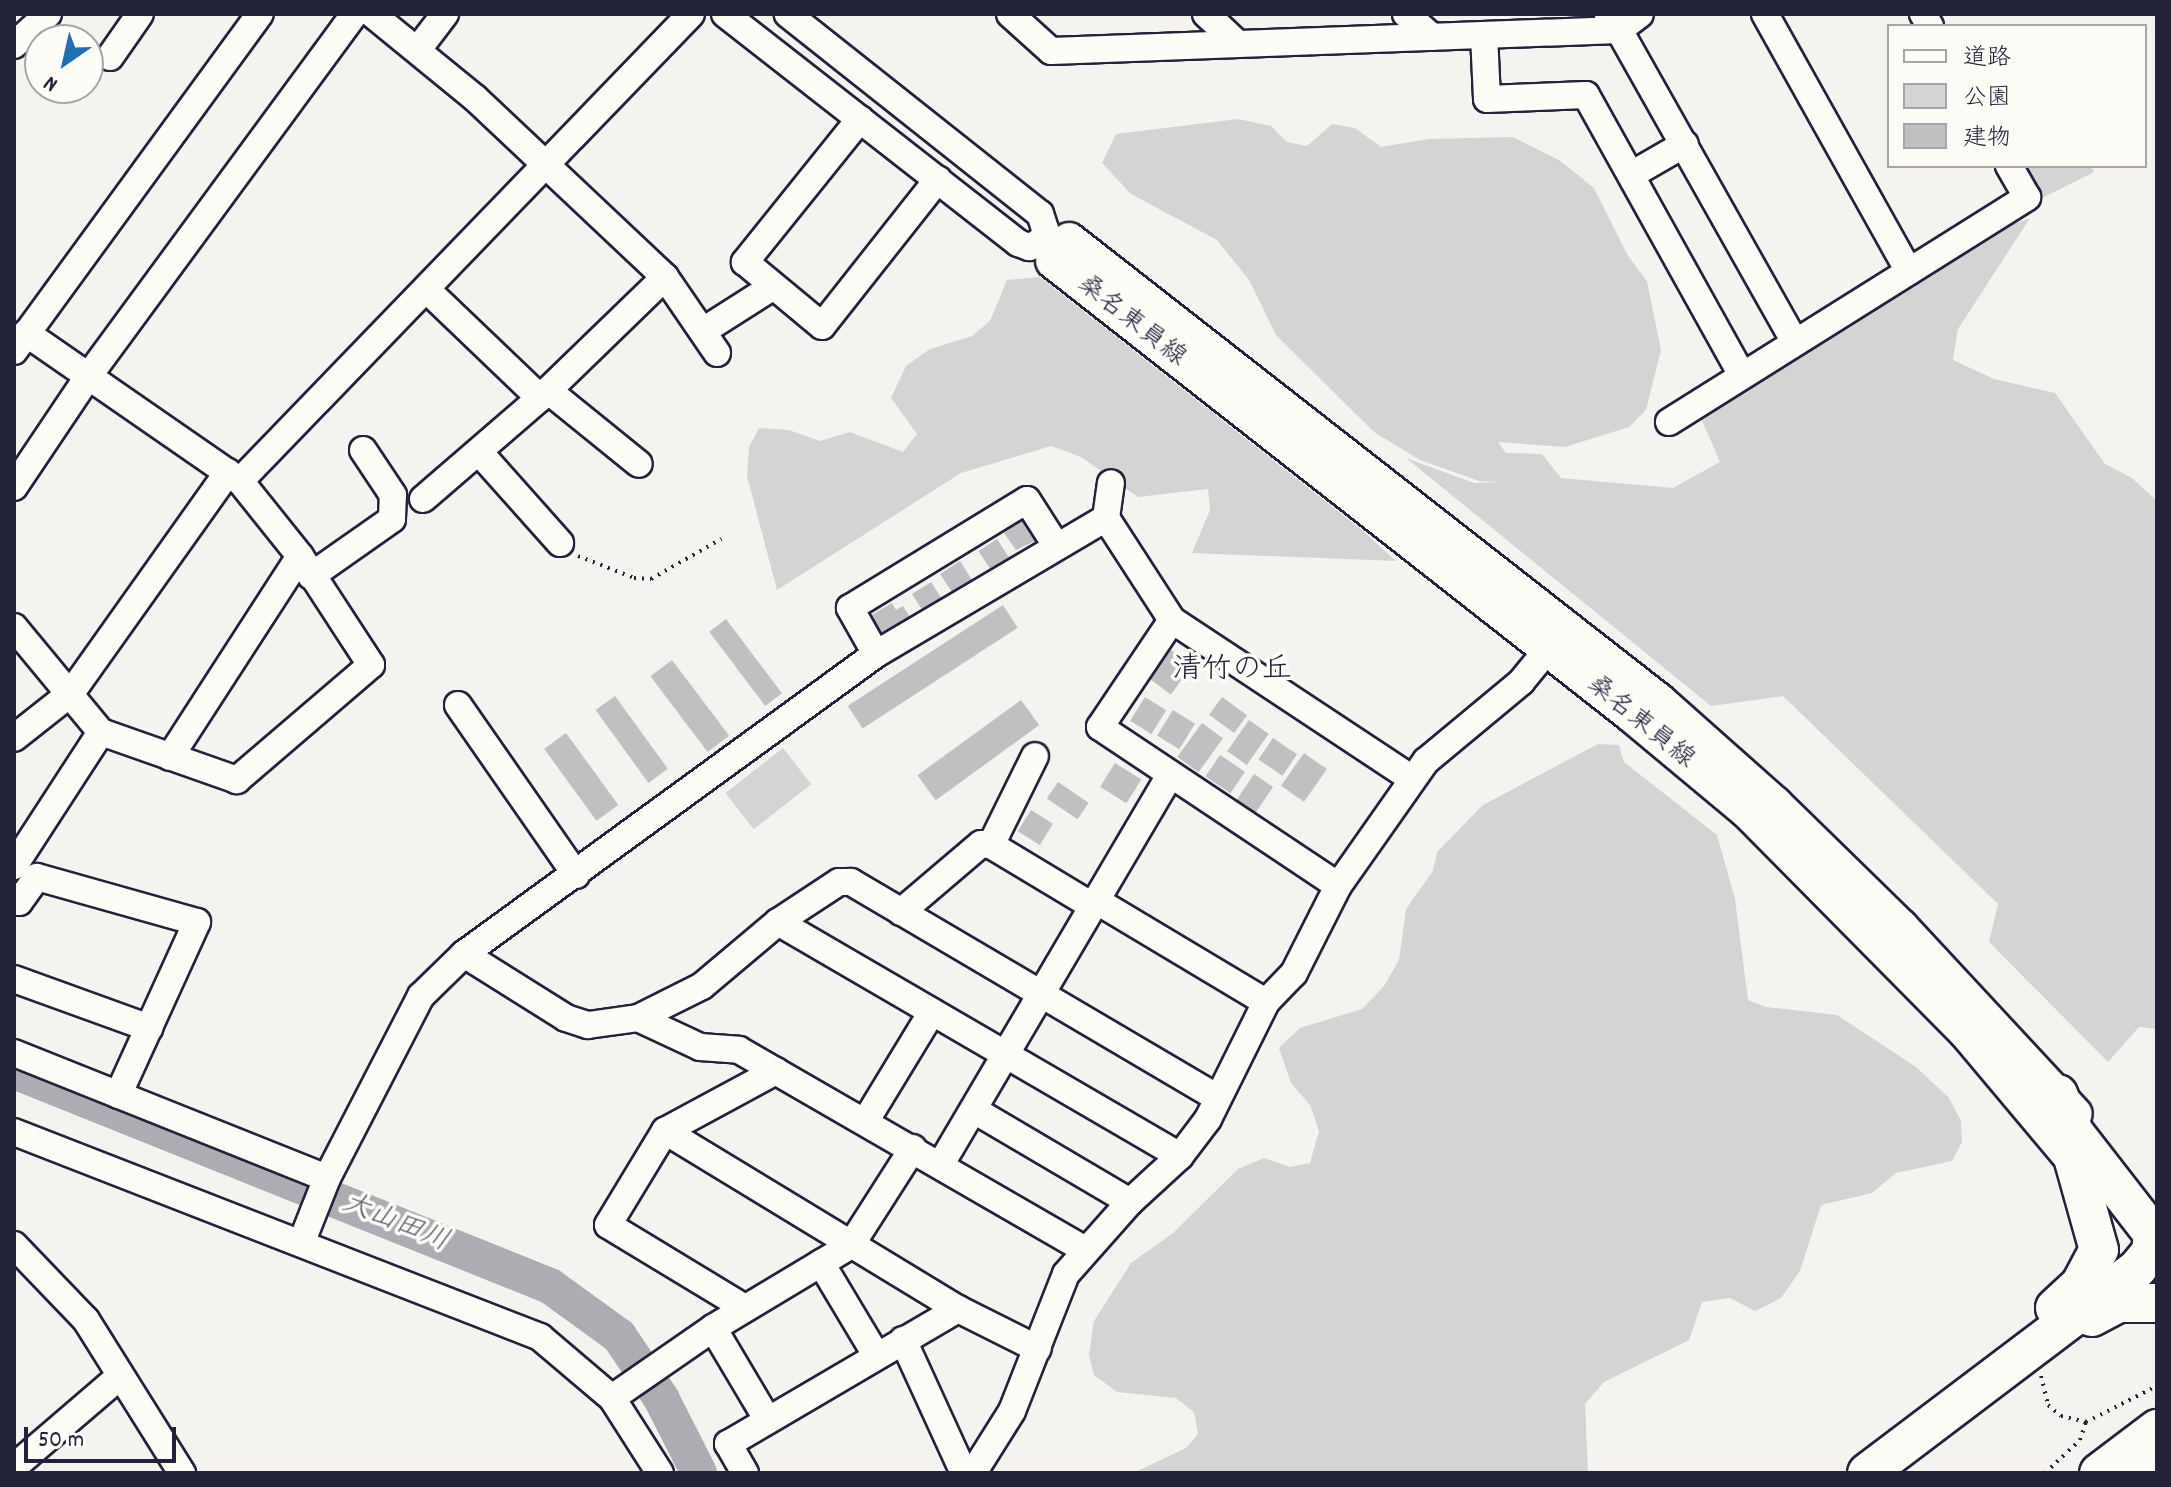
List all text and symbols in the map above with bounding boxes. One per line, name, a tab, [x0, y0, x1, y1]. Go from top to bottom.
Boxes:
north arrow	[24, 24, 104, 104]
legend	[1887, 24, 2147, 168]
text: 道路	[1963, 42, 2011, 76]
text: N	[38, 67, 65, 99]
text: 公園	[1963, 82, 2011, 116]
text: 建物	[1963, 122, 2011, 156]
street label: 桑名東員線	[1070, 270, 1192, 374]
district label: 清竹の丘	[1172, 654, 1292, 690]
street label: 桑名東員線	[1580, 670, 1700, 776]
water label: 大山田川	[337, 1187, 453, 1261]
scale bar	[28, 1411, 180, 1461]
text: 50 m	[38, 1424, 84, 1458]

